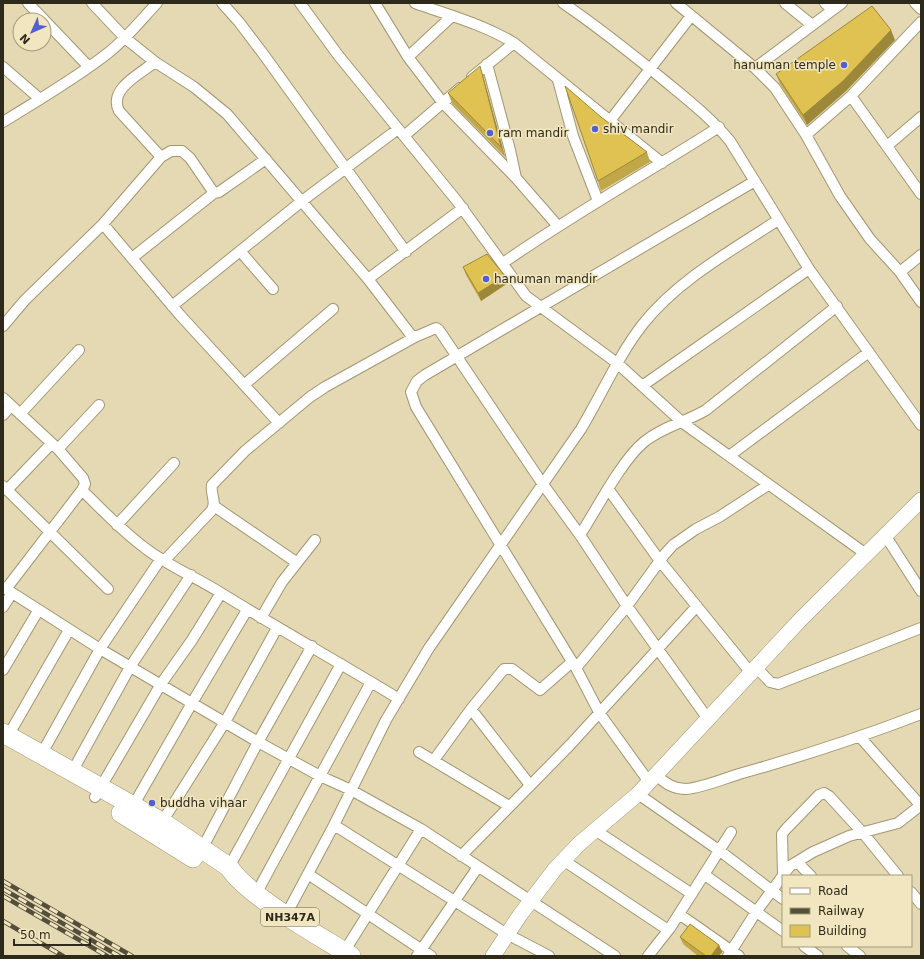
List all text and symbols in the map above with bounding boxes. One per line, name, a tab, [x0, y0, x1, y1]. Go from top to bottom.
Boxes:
north arrow	[12, 12, 52, 52]
text: N	[17, 31, 33, 47]
place label: hanuman temple	[733, 58, 836, 72]
marker: hanuman temple	[839, 60, 849, 70]
place label: shiv mandir	[603, 122, 674, 136]
marker: shiv mandir	[590, 124, 600, 134]
place label: ram mandir	[498, 126, 568, 140]
marker: ram mandir	[485, 128, 495, 138]
place label: hanuman mandir	[494, 272, 597, 286]
marker: hanuman mandir	[481, 274, 491, 284]
place label: buddha vihaar	[160, 796, 247, 810]
marker: buddha vihaar	[147, 798, 157, 808]
legend	[782, 875, 912, 947]
text: Road	[818, 884, 848, 898]
text: Railway	[818, 904, 864, 918]
road number: NH347A	[261, 908, 319, 926]
scale bar	[14, 921, 90, 947]
text: Building	[818, 924, 867, 938]
text: 50 m	[20, 928, 51, 942]

